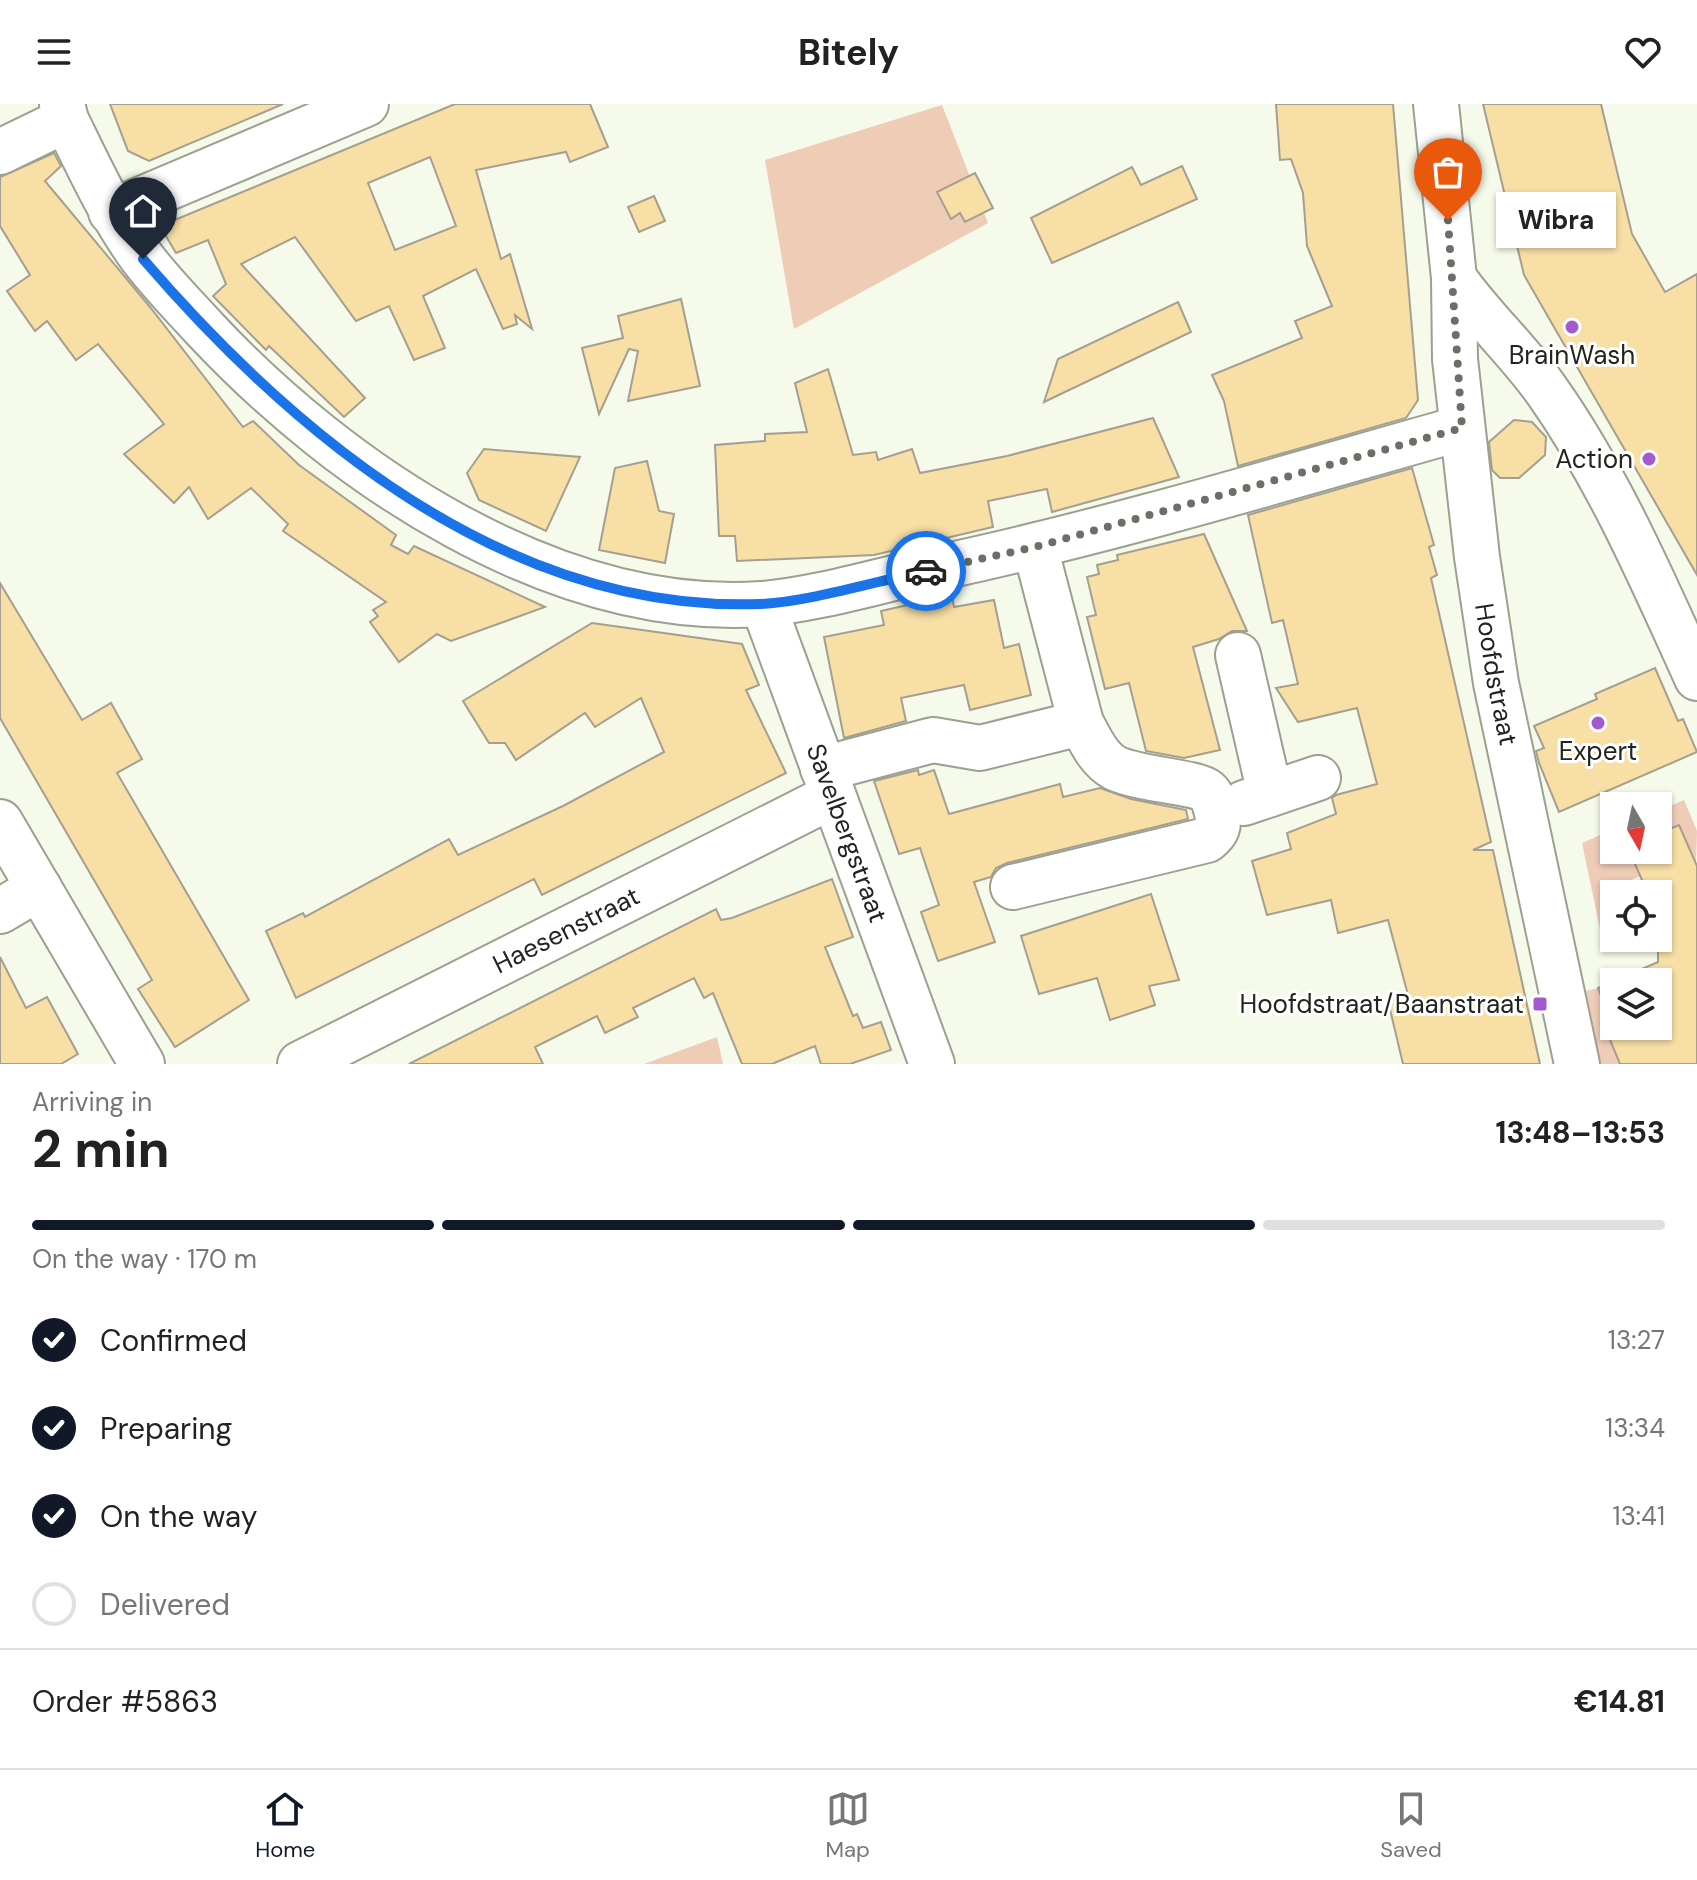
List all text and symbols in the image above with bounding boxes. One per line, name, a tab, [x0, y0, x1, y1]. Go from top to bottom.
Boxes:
text: Bitely	[798, 29, 899, 76]
icon: menu	[32, 30, 76, 74]
icon: heart	[1621, 30, 1665, 74]
pin	[1414, 138, 1482, 220]
icon: bag	[1426, 150, 1470, 194]
pin	[109, 177, 177, 259]
icon: home	[121, 189, 165, 233]
callout: Wibra	[1496, 192, 1616, 248]
text: Wibra	[1518, 203, 1594, 237]
marker: BrainWash	[1563, 318, 1581, 336]
place label: BrainWash	[1509, 338, 1635, 372]
place label: Action	[1555, 442, 1633, 476]
marker: Action	[1640, 450, 1658, 468]
courier	[886, 531, 966, 611]
icon: car	[904, 549, 948, 593]
street label: Hoofdstraat	[1467, 601, 1526, 748]
marker: Expert	[1589, 714, 1607, 732]
place label: Expert	[1559, 734, 1637, 768]
street label: Savelbergstraat	[799, 739, 895, 927]
north arrow	[1600, 792, 1672, 864]
map controls	[1600, 792, 1672, 1040]
street label: Haesenstraat	[487, 879, 645, 981]
button: locate	[1600, 880, 1672, 952]
button: layers	[1600, 968, 1672, 1040]
place label: Hoofdstraat/Baanstraat	[1239, 987, 1524, 1021]
marker: Hoofdstraat/Baanstraat	[1531, 995, 1549, 1013]
text: Arriving in	[32, 1085, 152, 1119]
text: 13:48–13:53	[1496, 1113, 1665, 1152]
text: 2 min	[32, 1115, 170, 1183]
text: On the way · 170 m	[32, 1242, 257, 1276]
icon: check	[32, 1318, 76, 1362]
text: Confirmed	[100, 1321, 247, 1360]
text: 13:27	[1608, 1323, 1665, 1357]
icon: check	[32, 1406, 76, 1450]
text: Preparing	[100, 1409, 232, 1448]
text: 13:34	[1605, 1411, 1665, 1445]
icon: check	[32, 1494, 76, 1538]
text: On the way	[100, 1497, 257, 1536]
text: 13:41	[1612, 1499, 1665, 1533]
text: Delivered	[100, 1585, 230, 1624]
text: Order #5863	[32, 1682, 218, 1721]
text: €14.81	[1574, 1682, 1665, 1721]
tab: Home	[255, 1787, 315, 1864]
tab: Map	[826, 1787, 870, 1864]
tab: Saved	[1380, 1787, 1442, 1864]

